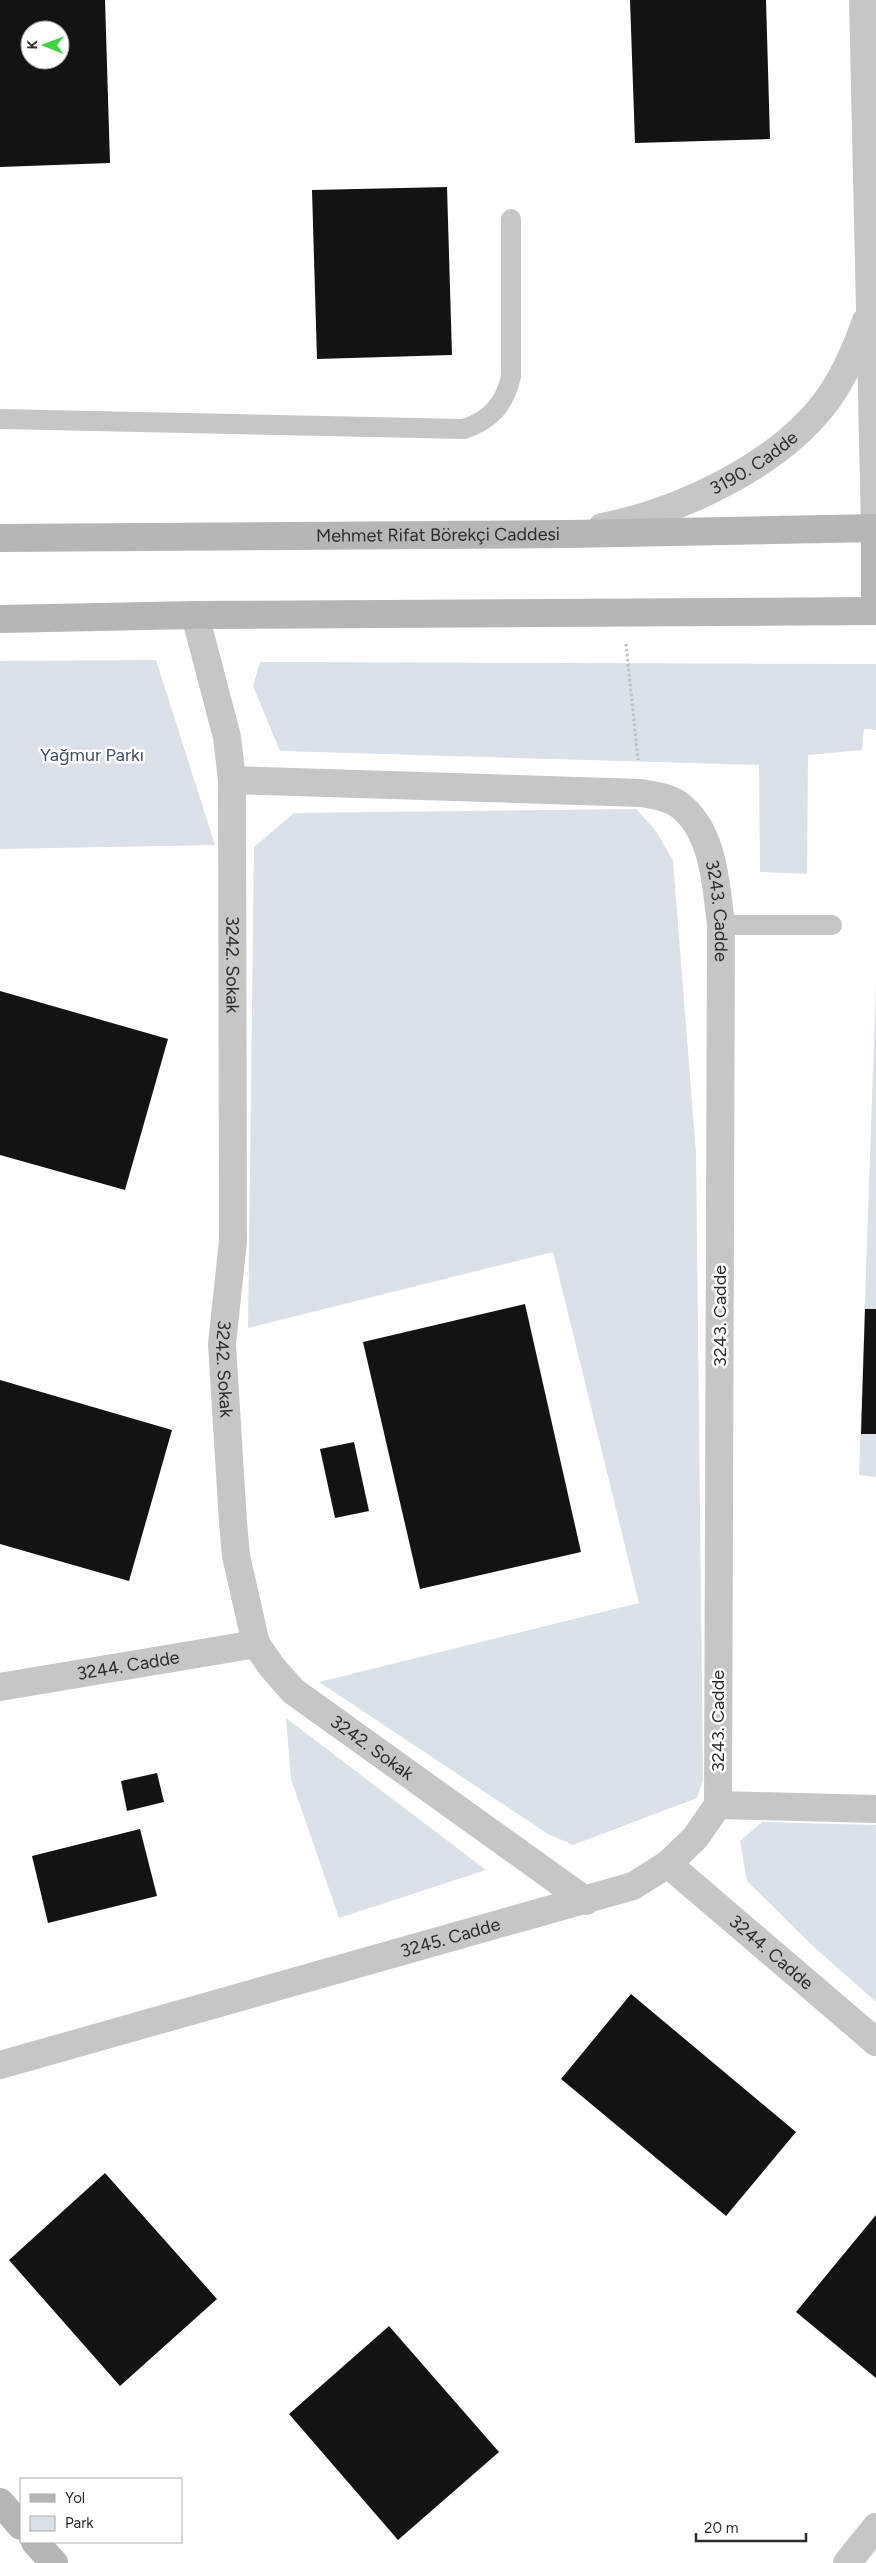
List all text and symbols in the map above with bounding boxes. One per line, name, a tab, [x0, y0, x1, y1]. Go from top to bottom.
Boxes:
north arrow	[20, 20, 70, 70]
text: K	[24, 39, 41, 50]
street label: 3190. Cadde	[706, 426, 802, 499]
street label: Mehmet Rifat Börekçi Caddesi	[316, 523, 560, 547]
park label: Yağmur Parkı	[40, 744, 144, 766]
street label: 3243. Cadde	[701, 858, 732, 962]
street label: 3242. Sokak	[221, 916, 244, 1014]
street label: 3243. Cadde	[709, 1265, 731, 1367]
street label: 3242. Sokak	[211, 1319, 238, 1418]
street label: 3244. Cadde	[75, 1646, 181, 1685]
street label: 3243. Cadde	[707, 1670, 729, 1772]
street label: 3242. Sokak	[326, 1710, 418, 1785]
street label: 3244. Cadde	[725, 1910, 818, 1995]
street label: 3245. Cadde	[398, 1913, 503, 1962]
legend	[20, 2478, 182, 2543]
text: Yol	[65, 2489, 85, 2507]
scale bar	[696, 2510, 806, 2542]
text: Park	[65, 2514, 94, 2532]
text: 20 m	[704, 2519, 738, 2537]

